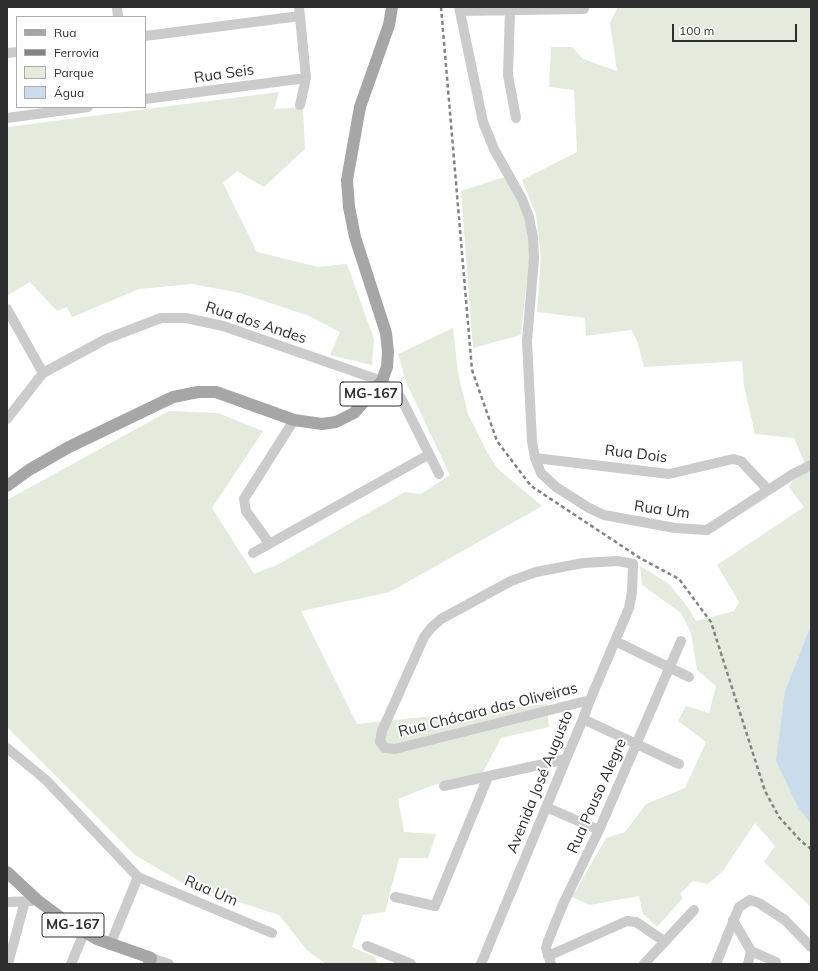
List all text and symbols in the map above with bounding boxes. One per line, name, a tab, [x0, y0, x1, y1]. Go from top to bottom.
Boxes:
legend	[16, 16, 146, 108]
scale bar	[674, 16, 799, 42]
text: 100 m	[679, 23, 714, 38]
text: Rua	[54, 25, 76, 40]
text: Ferrovia	[54, 45, 99, 60]
street label: Rua Seis	[193, 61, 255, 87]
text: Parque	[54, 65, 94, 80]
text: Água	[54, 85, 84, 100]
street label: Rua dos Andes	[203, 298, 309, 348]
road number: MG-167	[340, 382, 402, 406]
street label: Rua Dois	[604, 441, 668, 467]
street label: Rua Um	[633, 497, 691, 523]
street label: Rua Chácara das Oliveiras	[396, 679, 580, 741]
street label: Avenida José Augusto	[503, 708, 577, 856]
street label: Rua Pouso Alegre	[564, 736, 630, 856]
street label: Rua Um	[182, 872, 240, 910]
road number: MG-167	[42, 913, 104, 937]

